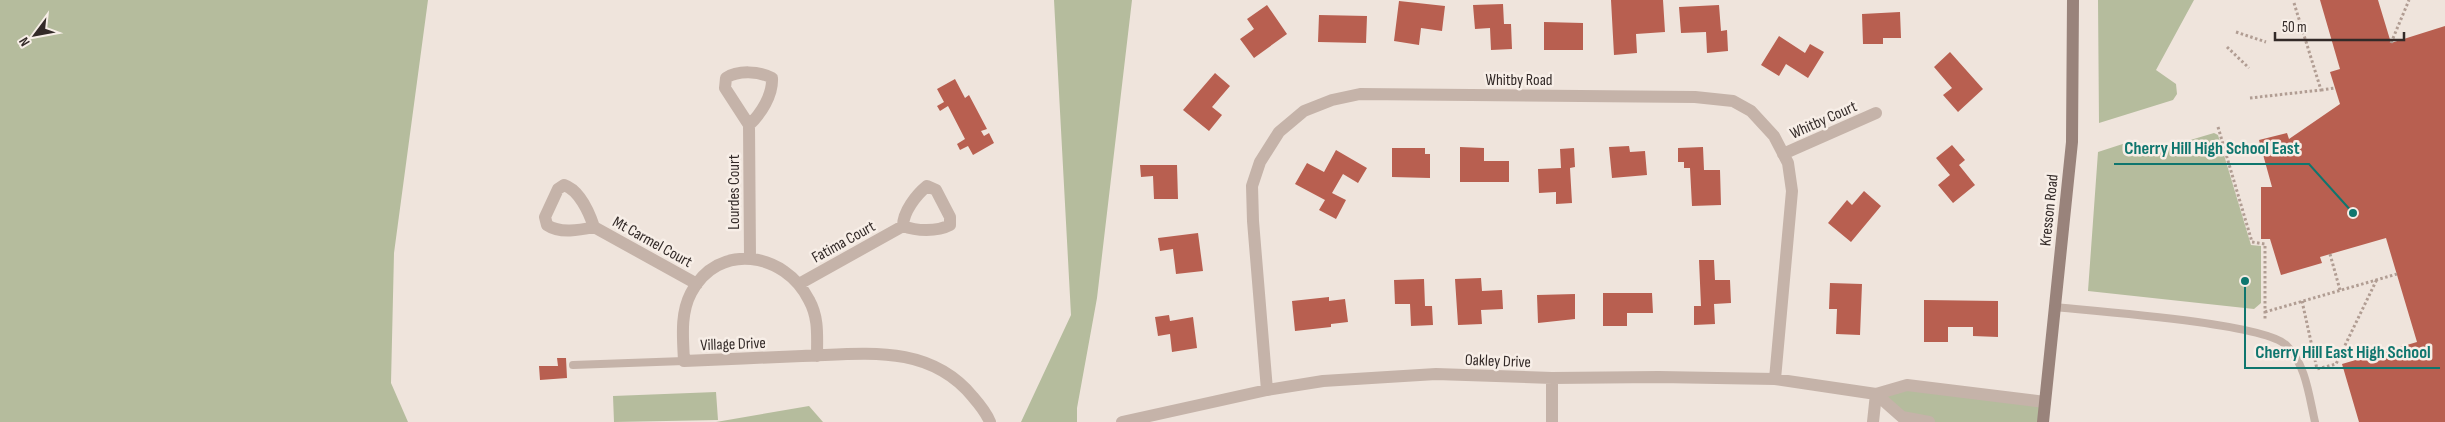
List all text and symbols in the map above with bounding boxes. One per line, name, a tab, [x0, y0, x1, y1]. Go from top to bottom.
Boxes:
north arrow	[10, 10, 60, 60]
scale bar	[2275, 10, 2404, 42]
text: 50 m	[2282, 18, 2307, 37]
text: N	[15, 34, 34, 49]
street label: Whitby Road	[1485, 71, 1553, 90]
street label: Whitby Court	[1787, 97, 1860, 143]
callout: Cherry Hill High School East	[2114, 131, 2309, 164]
text: Cherry Hill High School East	[2124, 138, 2300, 159]
street label: Lourdes Court	[725, 154, 744, 230]
street label: Kresson Road	[2036, 173, 2063, 247]
street label: Mt Carmel Court	[609, 213, 695, 272]
street label: Fatima Court	[809, 217, 879, 267]
street label: Village Drive	[700, 334, 766, 355]
callout: Cherry Hill East High School	[2245, 335, 2440, 368]
text: Cherry Hill East High School	[2255, 342, 2431, 363]
street label: Oakley Drive	[1465, 351, 1531, 372]

